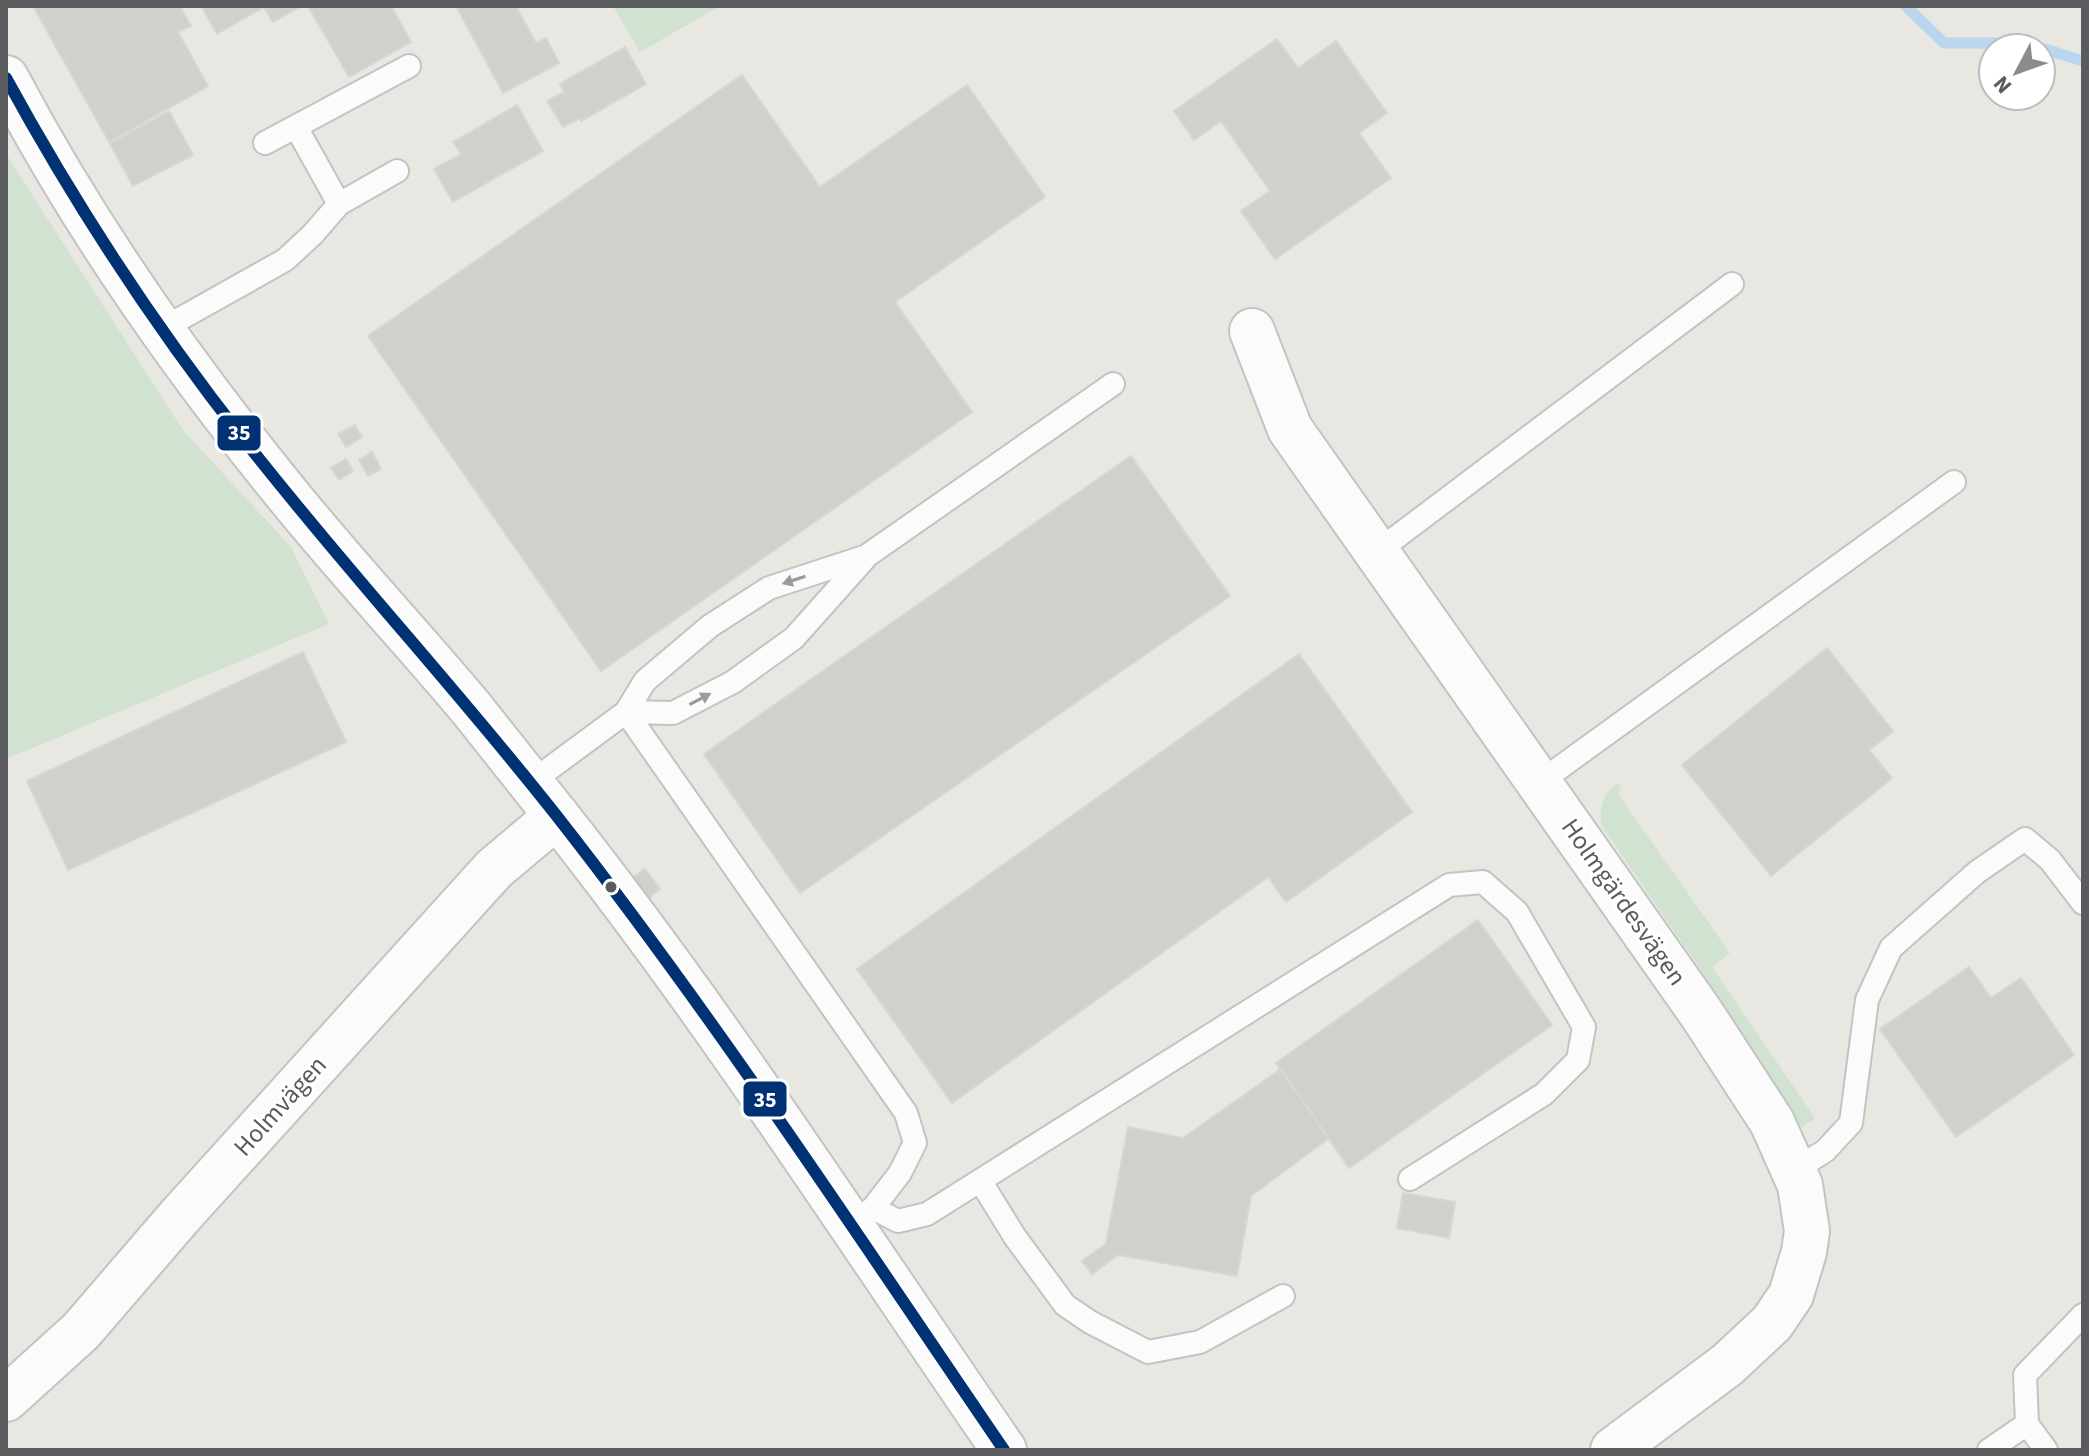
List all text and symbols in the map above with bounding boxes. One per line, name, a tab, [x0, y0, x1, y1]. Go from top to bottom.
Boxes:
north arrow	[1977, 32, 2057, 112]
text: N	[1986, 68, 2020, 100]
line badge: 35	[216, 414, 262, 452]
text: 35	[227, 417, 251, 449]
one-way arrow	[782, 574, 806, 587]
one-way arrow	[689, 692, 712, 705]
street label: Holmgärdesvägen	[1552, 811, 1696, 993]
unlabelled marker	[603, 879, 619, 895]
street label: Holmvägen	[225, 1048, 335, 1164]
line badge: 35	[742, 1080, 788, 1118]
text: 35	[753, 1084, 777, 1116]

